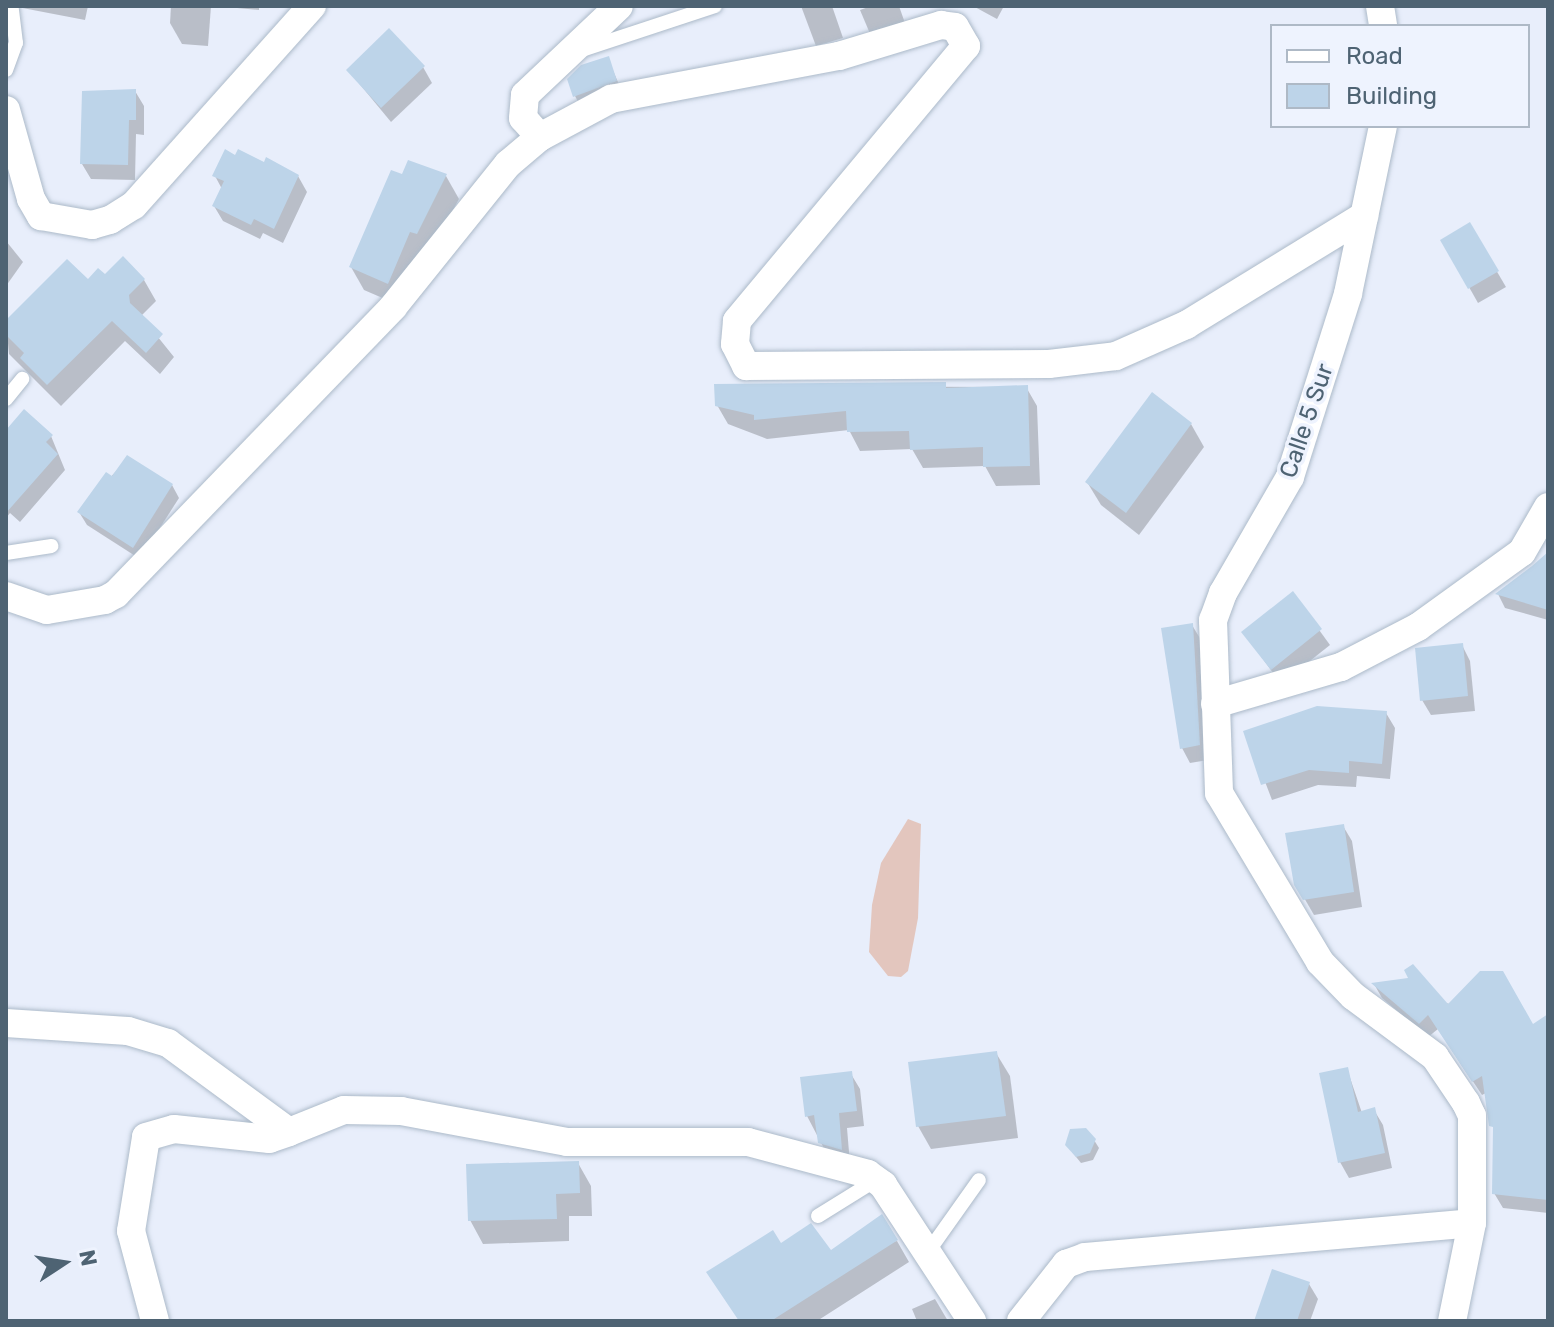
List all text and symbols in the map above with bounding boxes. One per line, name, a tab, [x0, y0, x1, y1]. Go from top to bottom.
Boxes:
legend	[1270, 24, 1530, 128]
text: Road	[1346, 42, 1403, 70]
text: Building	[1346, 82, 1437, 110]
street label: Calle 5 Sur	[1274, 360, 1340, 482]
north arrow	[24, 1223, 104, 1303]
text: N	[73, 1247, 103, 1268]

